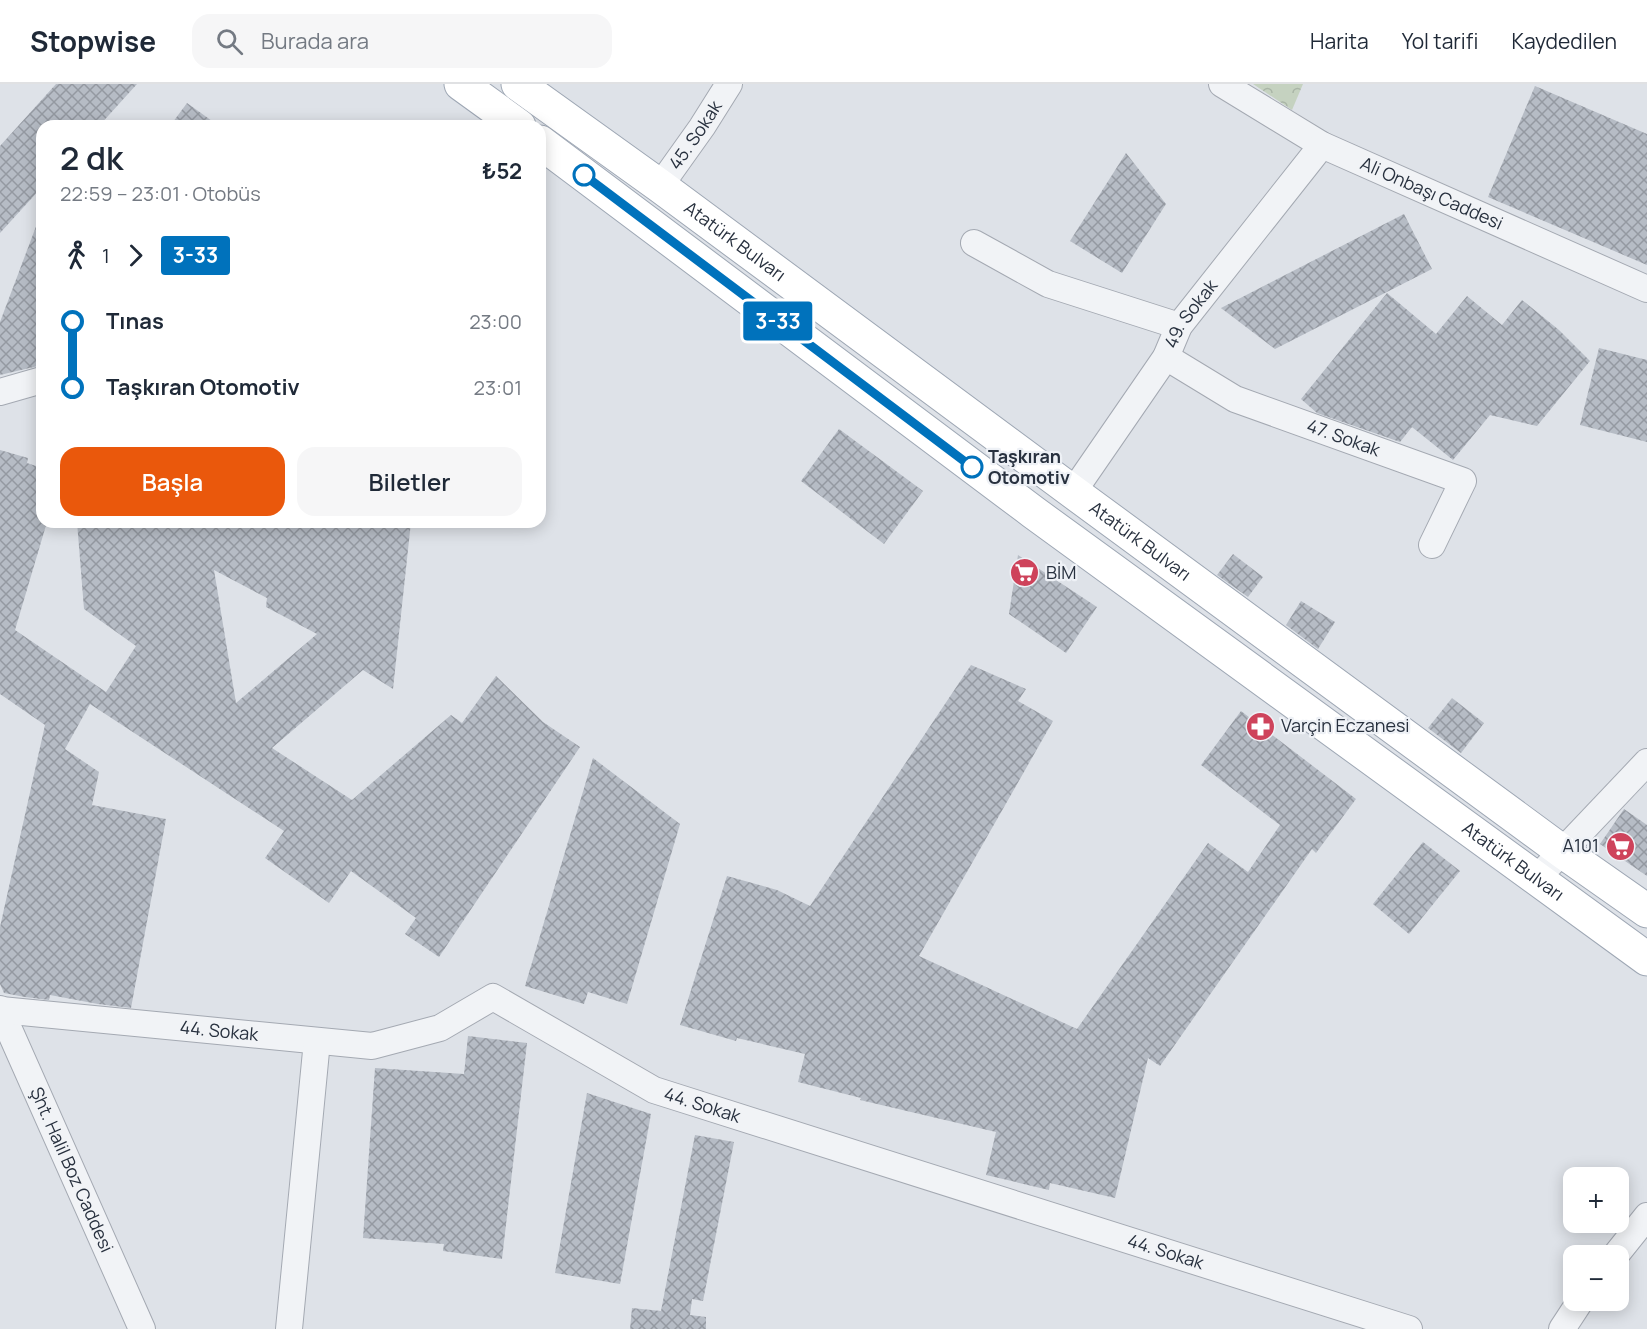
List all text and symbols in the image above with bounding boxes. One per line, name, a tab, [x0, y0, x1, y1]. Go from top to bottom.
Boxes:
search box	[192, 14, 612, 68]
text: Stopwise	[30, 22, 156, 60]
icon: search	[213, 25, 246, 58]
text: Burada ara	[261, 26, 369, 56]
text: Harita	[1310, 27, 1369, 55]
text: Yol tarifi	[1402, 27, 1478, 55]
text: Kaydedilen	[1511, 27, 1617, 55]
street label: 45. Sokak	[662, 95, 727, 174]
text: 2 dk	[60, 135, 123, 180]
street label: Ali Onbaşı Caddesi	[1357, 151, 1507, 235]
text: ₺52	[482, 156, 522, 186]
unlabelled marker	[573, 164, 595, 186]
text: 22:59 – 23:01 · Otobüs	[60, 180, 261, 207]
street label: Atatürk Bulvarı	[680, 195, 791, 286]
icon: walk	[60, 239, 93, 272]
icon: forward	[119, 239, 152, 272]
text: 3-33	[173, 241, 218, 269]
text: 1	[102, 242, 110, 269]
street label: 49. Sokak	[1158, 273, 1223, 352]
line badge: 3-33	[736, 302, 820, 340]
text: Tınas	[106, 306, 164, 336]
text: 3-33	[755, 307, 801, 335]
text: 23:00	[469, 308, 522, 335]
text: Taşkıran Otomotiv	[106, 372, 300, 402]
text: 23:01	[474, 374, 522, 401]
street label: 47. Sokak	[1304, 413, 1385, 462]
place label: Taşkıran Otomotiv	[988, 444, 1070, 489]
button: Başla	[60, 447, 285, 516]
button: Biletler	[297, 447, 522, 516]
marker: Taşkıran Otomotiv	[961, 456, 983, 478]
street label: Atatürk Bulvarı	[1085, 495, 1196, 586]
supermarket icon: BİM	[1009, 557, 1041, 589]
place label: BİM	[1046, 560, 1076, 584]
pharmacy icon: Varçin Eczanesi	[1244, 710, 1276, 742]
place label: Varçin Eczanesi	[1281, 713, 1410, 737]
street label: Atatürk Bulvarı	[1458, 815, 1569, 906]
supermarket icon: A101	[1604, 830, 1636, 862]
place label: A101	[1563, 833, 1599, 857]
street label: 44. Sokak	[179, 1014, 261, 1046]
street label: 44. Sokak	[661, 1081, 745, 1128]
street label: Şht. Halil Boz Caddesi	[25, 1083, 120, 1256]
map controls	[1563, 1167, 1629, 1311]
button: +	[1563, 1167, 1629, 1233]
street label: 44. Sokak	[1125, 1228, 1208, 1275]
button: −	[1563, 1245, 1629, 1311]

